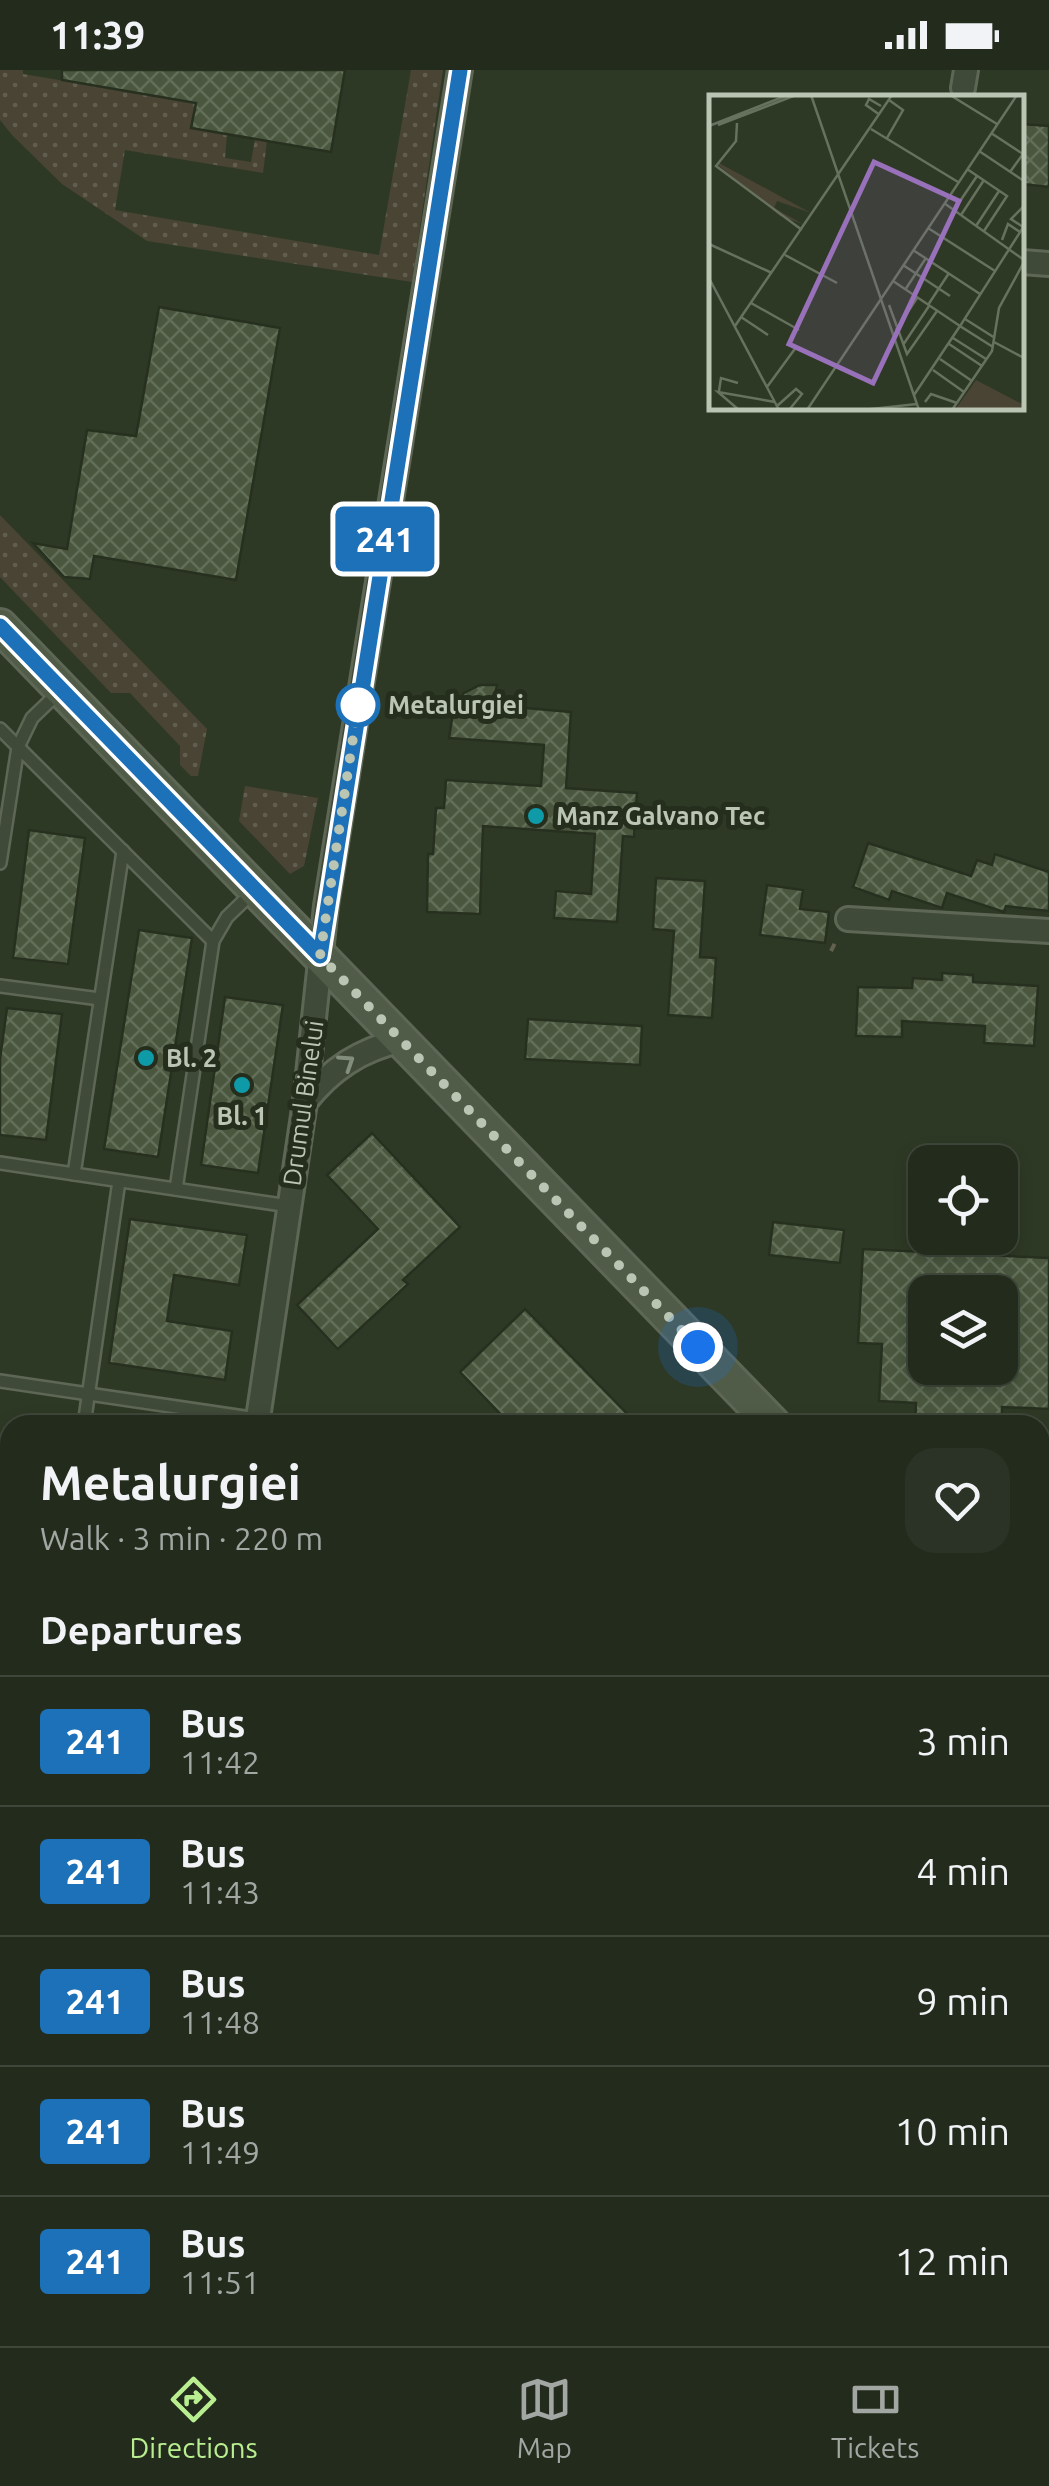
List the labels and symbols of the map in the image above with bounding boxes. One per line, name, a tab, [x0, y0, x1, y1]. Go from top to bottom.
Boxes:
inset map	[709, 95, 1024, 410]
line badge: 241	[328, 506, 442, 572]
marker: Metalurgiei	[337, 684, 379, 726]
place label: Metalurgiei	[388, 691, 524, 719]
place label: Manz Galvano Tec	[556, 802, 765, 830]
marker: Manz Galvano Tec	[525, 805, 547, 827]
street label: Drumul Binelui	[278, 1019, 328, 1187]
place label: Bl. 2	[166, 1044, 217, 1072]
marker: Bl. 2	[135, 1047, 157, 1069]
one-way arrow	[336, 1056, 355, 1074]
marker: Bl. 1	[231, 1074, 253, 1096]
place label: Bl. 1	[217, 1102, 267, 1130]
your location	[673, 1322, 723, 1372]

